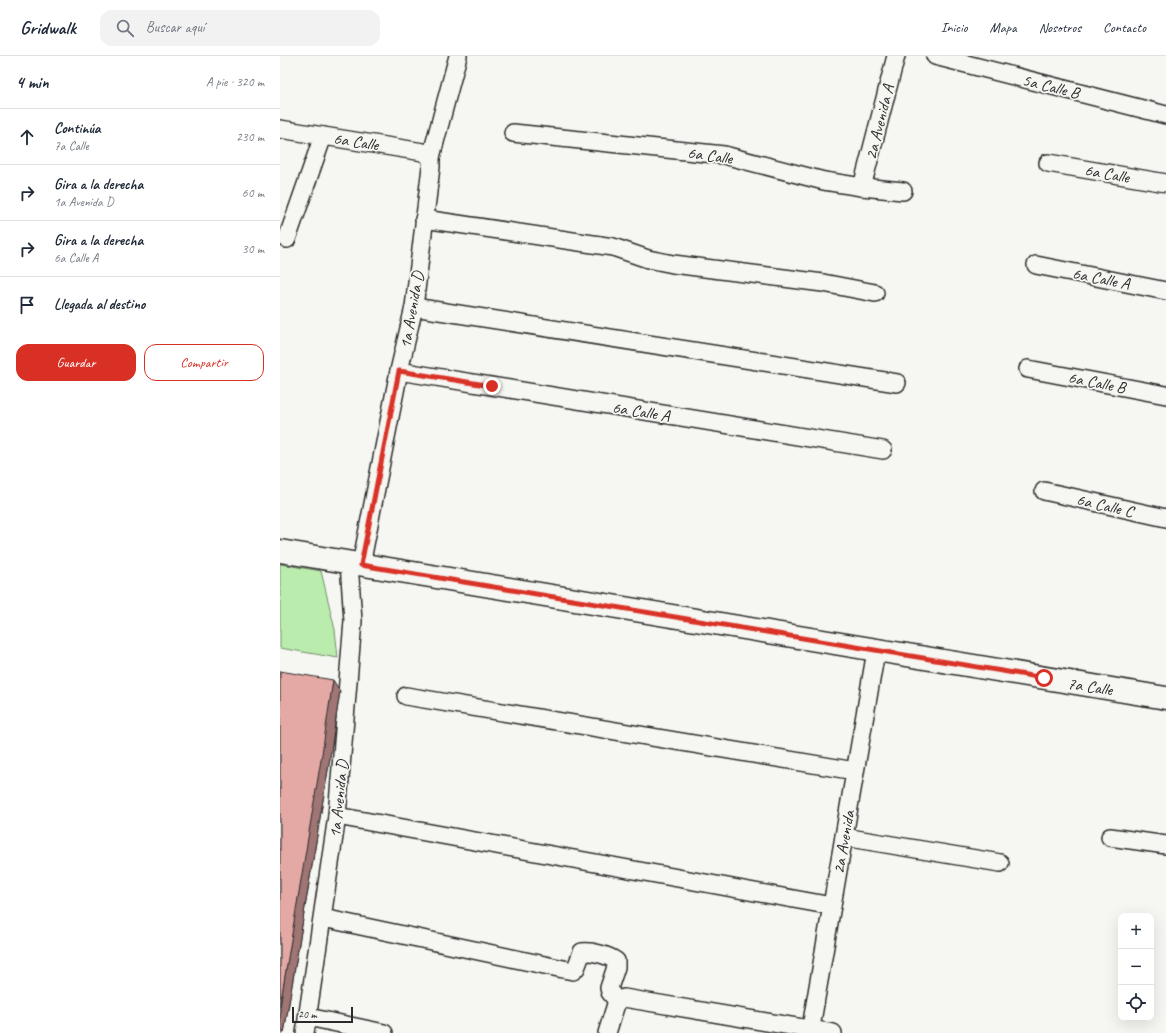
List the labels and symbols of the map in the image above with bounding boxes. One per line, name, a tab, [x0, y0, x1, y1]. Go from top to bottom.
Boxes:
street label: 5a Calle B	[1020, 69, 1083, 104]
street label: 2a Avenida A	[860, 81, 899, 162]
street label: 6a Calle	[332, 128, 381, 156]
street label: 6a Calle	[686, 142, 735, 169]
street label: 6a Calle	[1083, 159, 1132, 188]
street label: 6a Calle A	[1070, 263, 1133, 295]
street label: 1a Avenida D	[394, 268, 429, 350]
street label: 6a Calle B	[1066, 367, 1129, 399]
route end	[483, 377, 501, 395]
street label: 6a Calle A	[611, 397, 673, 427]
street label: 6a Calle C	[1074, 489, 1138, 523]
route start	[1035, 669, 1053, 687]
street label: 7a Calle	[1066, 673, 1115, 701]
street label: 1a Avenida D	[324, 757, 353, 839]
street label: 2a Avenida	[828, 807, 860, 875]
scale bar	[292, 1005, 353, 1024]

